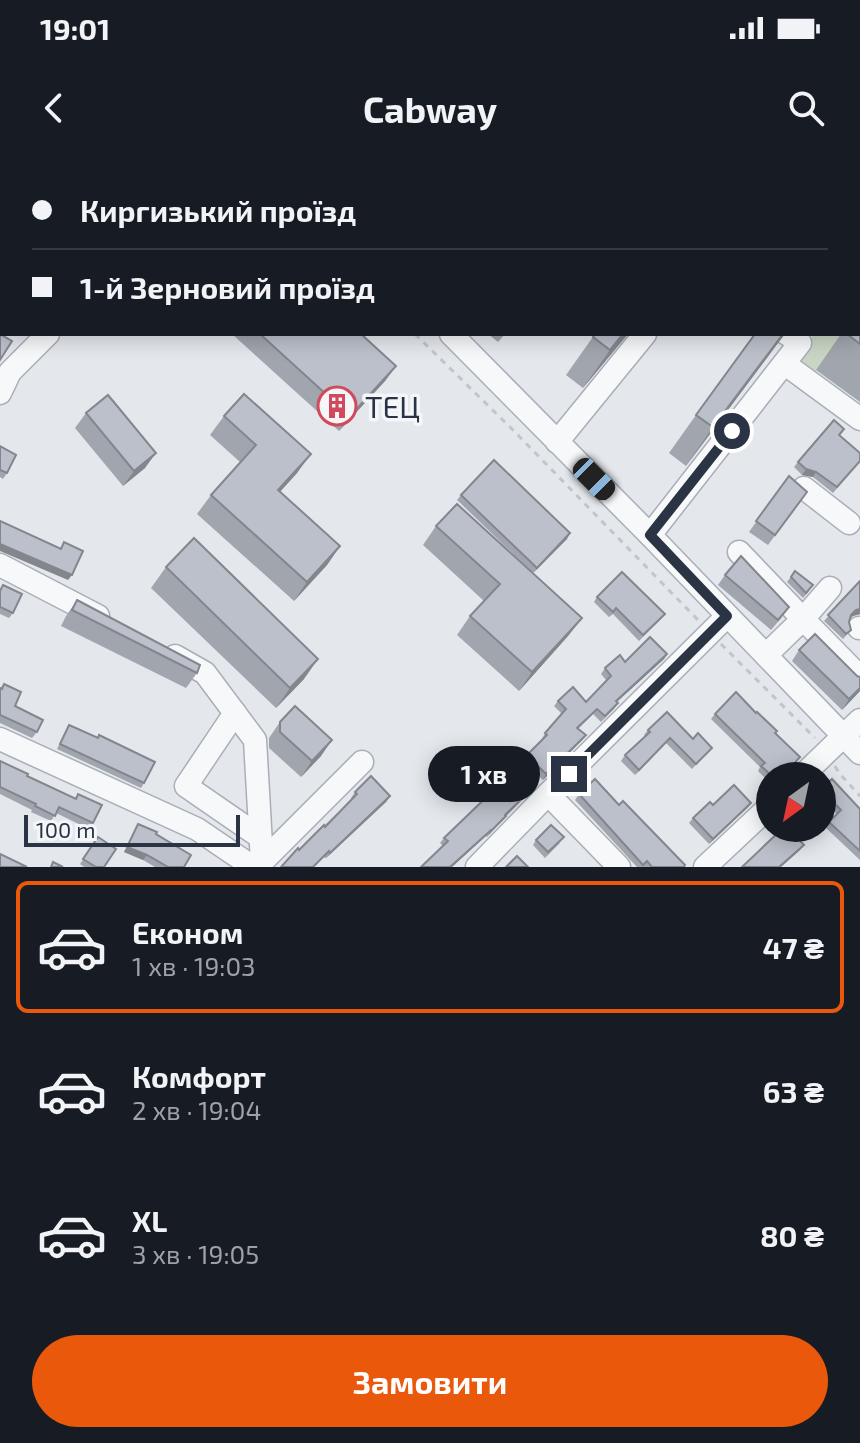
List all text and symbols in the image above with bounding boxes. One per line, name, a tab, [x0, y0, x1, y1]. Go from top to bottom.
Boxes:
text: 19:01	[40, 10, 110, 46]
icon: back	[32, 86, 76, 130]
icon: search	[784, 86, 828, 130]
text: Cabway	[363, 87, 497, 130]
text: Киргизький проїзд	[80, 192, 356, 228]
text: 1-й Зерновий проїзд	[80, 269, 375, 305]
building icon: ТЕЦ	[316, 385, 358, 427]
place label: ТЕЦ	[365, 388, 420, 424]
route start	[714, 413, 750, 449]
car	[569, 454, 619, 504]
callout: 1 хв	[429, 746, 541, 802]
route end	[551, 756, 587, 792]
text: 1 хв	[461, 758, 507, 789]
north arrow	[756, 762, 836, 842]
map controls	[756, 762, 836, 842]
scale bar	[24, 811, 240, 847]
text: 100 m	[36, 816, 95, 842]
icon: car	[36, 911, 108, 983]
text: Економ	[132, 914, 243, 950]
text: 47 ₴	[763, 929, 824, 965]
text: 1 хв · 19:03	[132, 950, 256, 981]
icon: car	[36, 1055, 108, 1127]
text: Комфорт	[132, 1058, 266, 1094]
text: 63 ₴	[763, 1073, 824, 1109]
text: 2 хв · 19:04	[132, 1094, 261, 1125]
icon: car	[36, 1199, 108, 1271]
text: XL	[132, 1202, 167, 1238]
text: 80 ₴	[760, 1217, 824, 1253]
text: 3 хв · 19:05	[132, 1238, 259, 1269]
button: Замовити	[32, 1335, 828, 1427]

